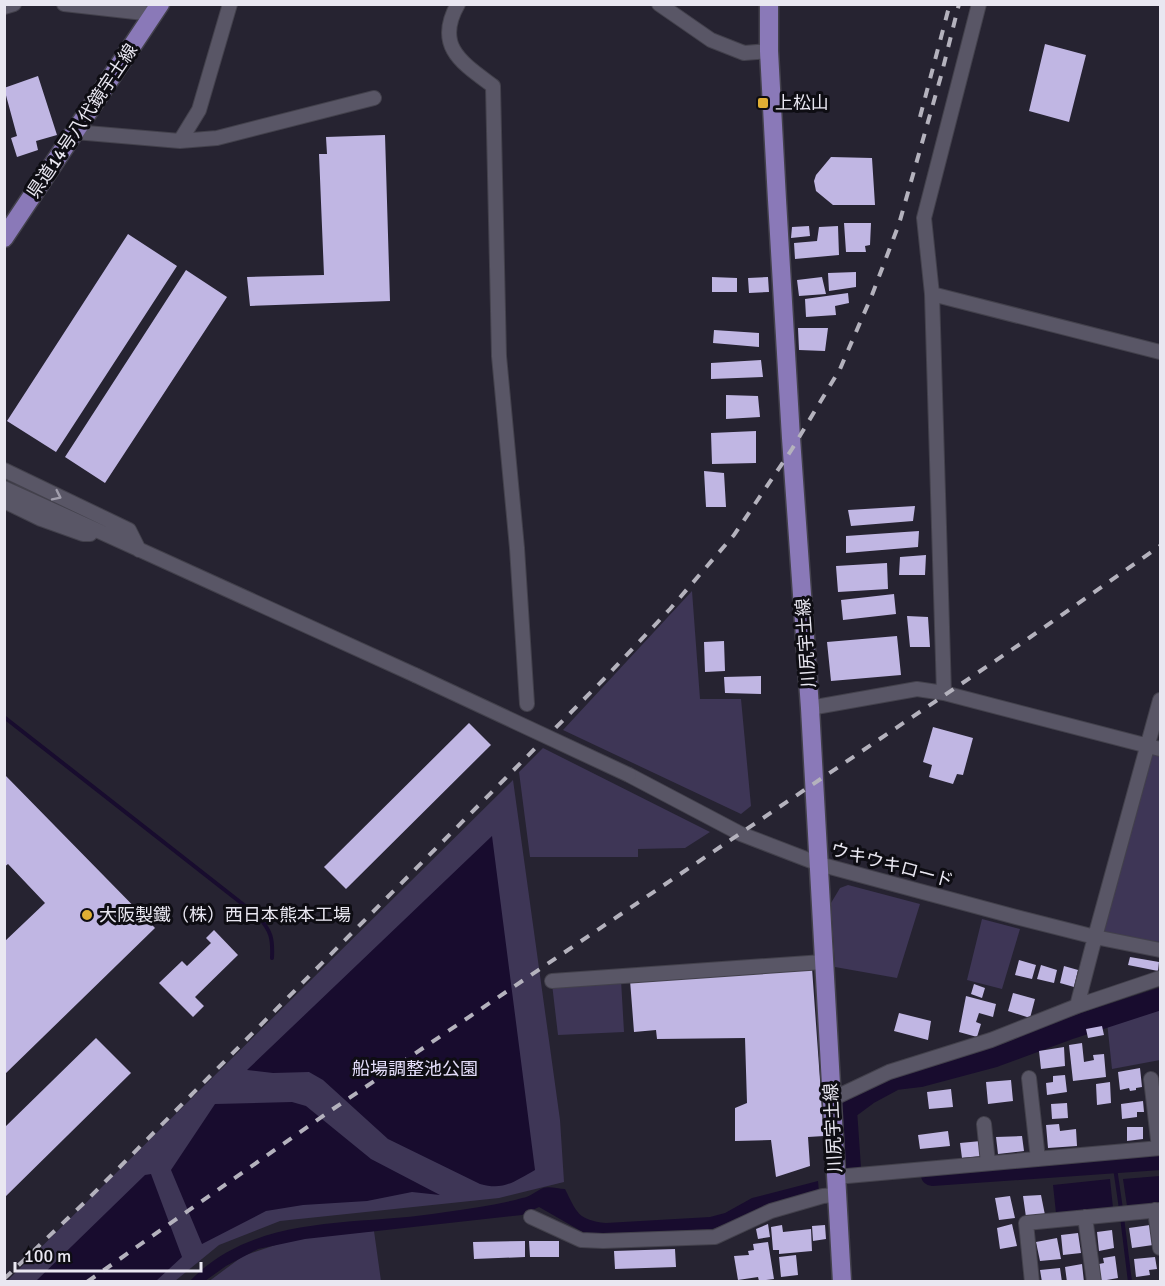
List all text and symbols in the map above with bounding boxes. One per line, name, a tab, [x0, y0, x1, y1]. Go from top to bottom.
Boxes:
street label: 県道14号八代鏡宇土線	[22, 40, 142, 202]
place label: 上松山	[775, 92, 829, 114]
marker: 上松山	[756, 96, 770, 110]
one-way arrow	[51, 488, 62, 500]
street label: 川尻宇土線	[792, 597, 820, 689]
street label: ウキウキロード	[828, 838, 956, 892]
place label: 大阪製鐵（株）西日本熊本工場	[99, 904, 351, 926]
marker: 大阪製鐵（株）西日本熊本工場	[80, 908, 94, 922]
park label: 船場調整池公園	[352, 1058, 478, 1080]
street label: 川尻宇土線	[820, 1082, 846, 1174]
scale bar	[15, 1235, 201, 1273]
text: 100 m	[24, 1245, 71, 1267]

